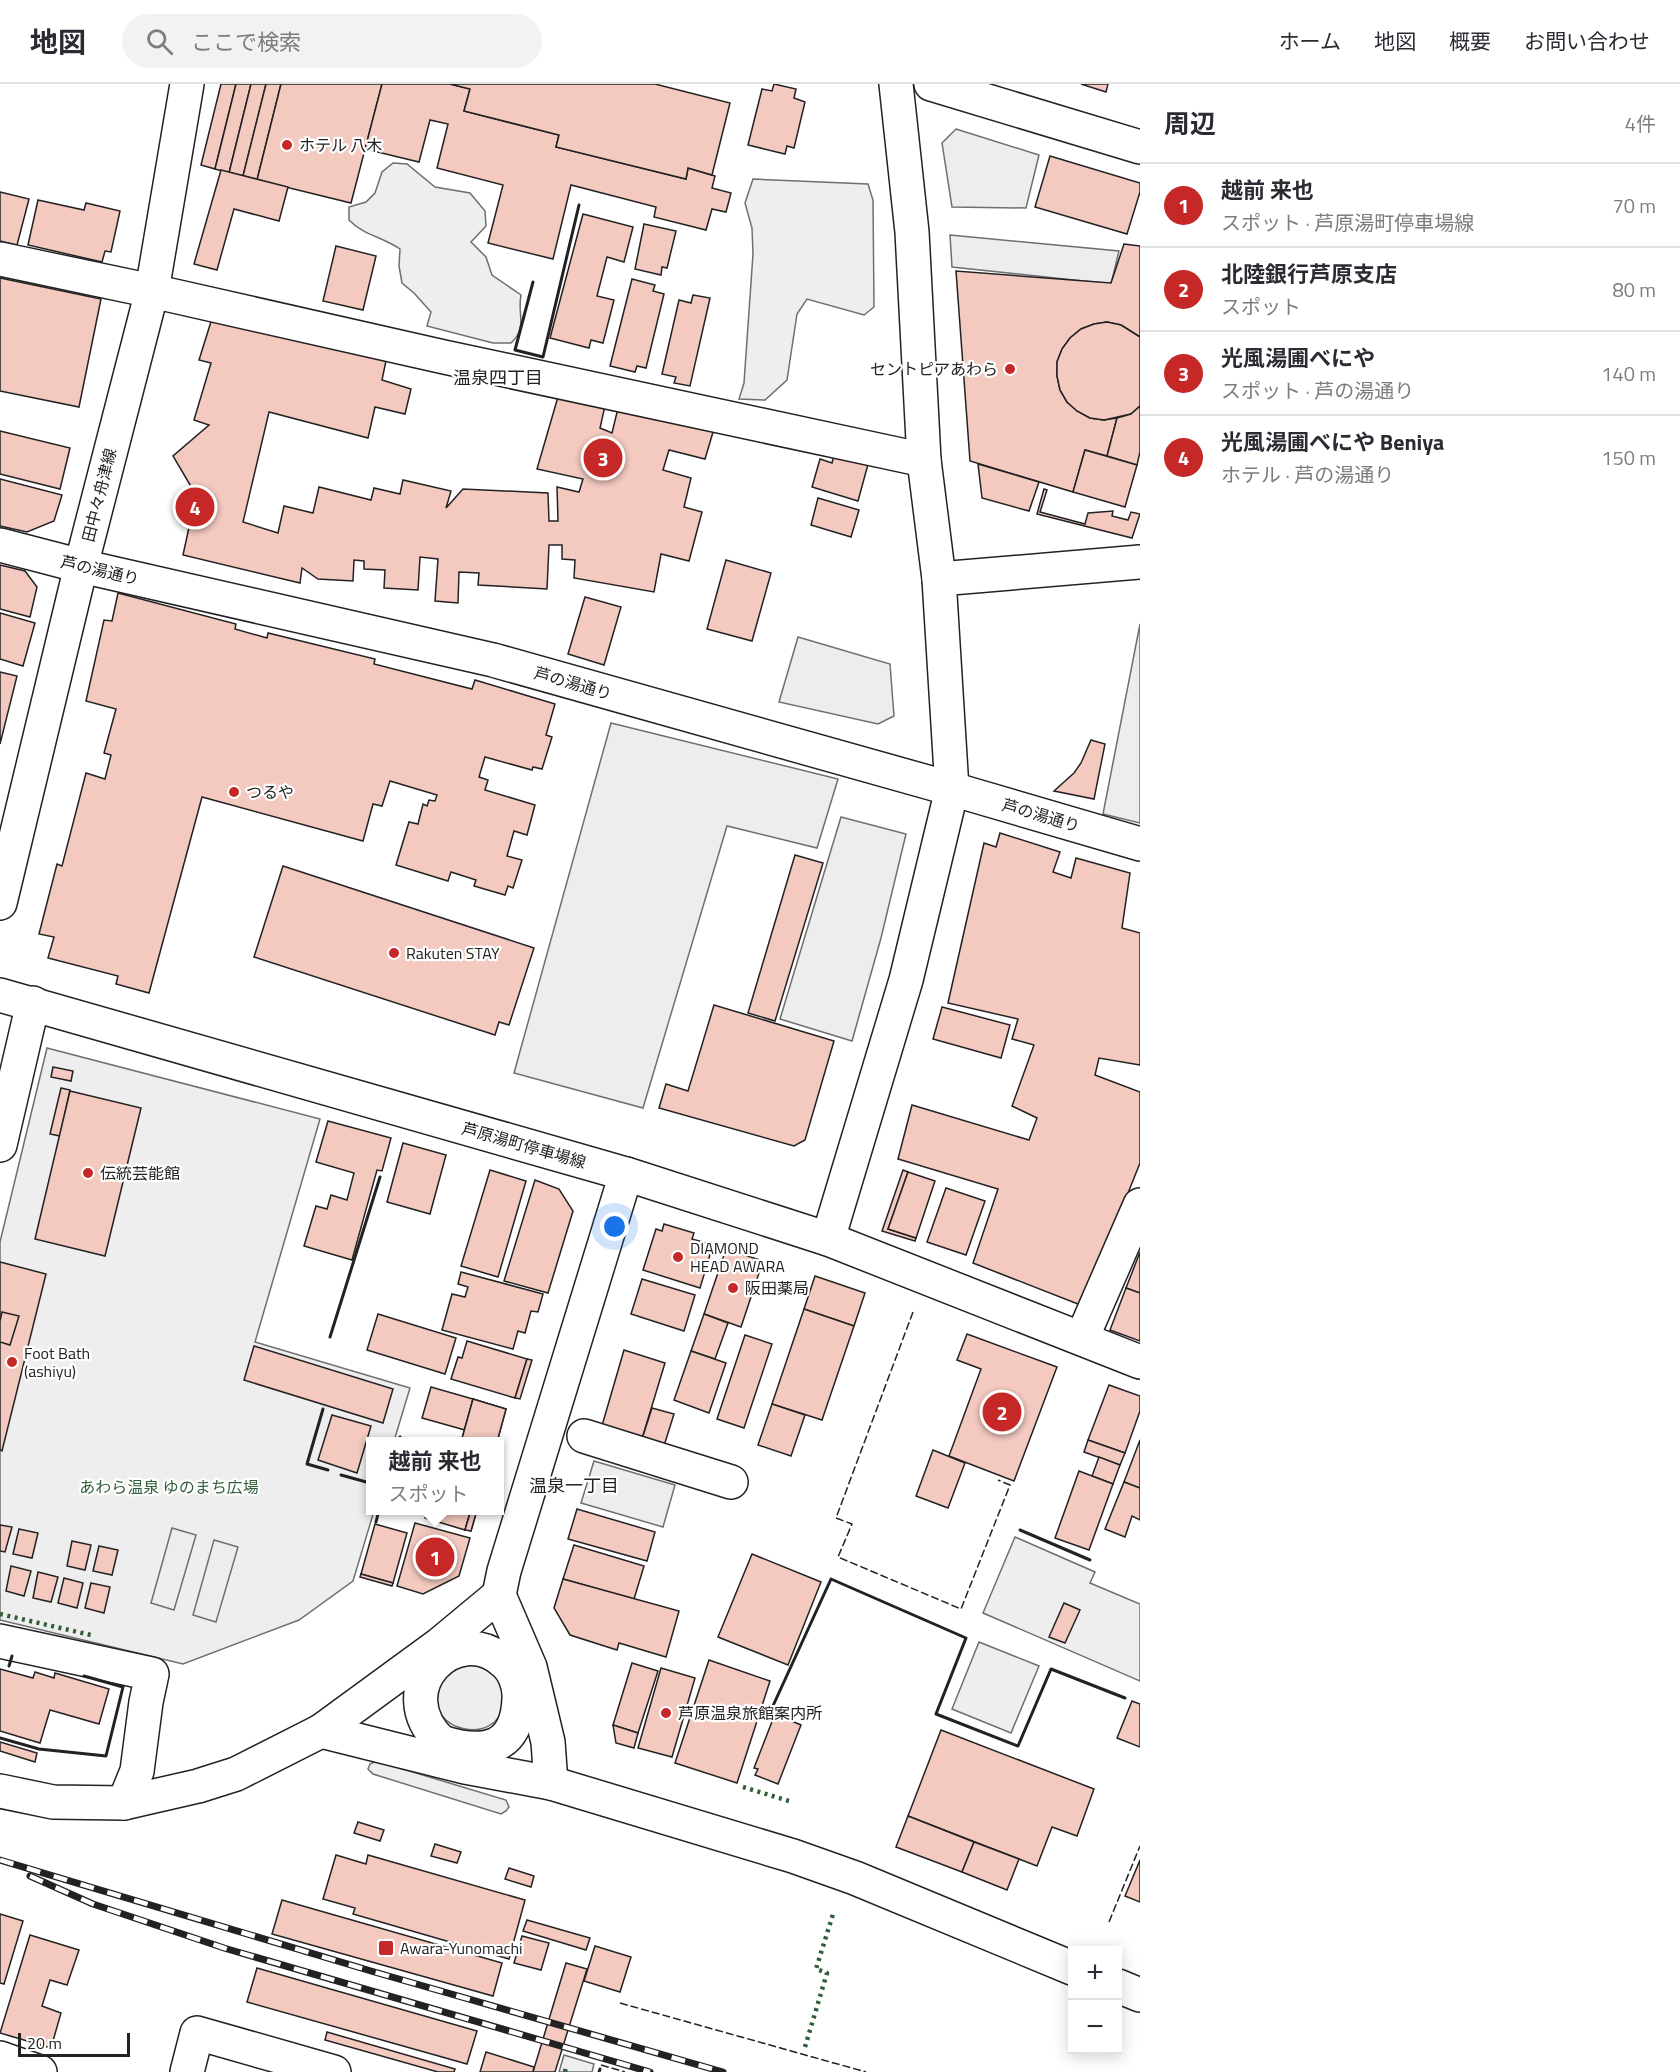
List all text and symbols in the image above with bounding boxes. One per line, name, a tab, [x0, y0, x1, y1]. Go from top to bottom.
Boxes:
search box	[122, 14, 542, 68]
text: 地図	[30, 20, 86, 63]
icon: search	[143, 25, 176, 58]
text: ここで検索	[191, 25, 301, 59]
text: ホーム	[1279, 25, 1341, 57]
text: 地図	[1374, 25, 1416, 57]
text: 概要	[1449, 25, 1491, 57]
text: お問い合わせ	[1524, 25, 1650, 57]
text: 周辺	[1164, 104, 1216, 143]
text: 4件	[1625, 108, 1656, 139]
place label: ホテル 八木	[299, 133, 383, 157]
marker: ホテル 八木	[280, 138, 294, 152]
text: 越前 来也	[1221, 173, 1314, 207]
text: 1	[1178, 190, 1189, 221]
text: 70 m	[1612, 190, 1656, 221]
text: スポット · 芦原湯町停車場線	[1221, 207, 1474, 238]
text: 北陸銀行芦原支店	[1221, 257, 1397, 291]
text: 2	[1178, 274, 1189, 305]
text: 80 m	[1612, 274, 1656, 305]
text: スポット	[1221, 291, 1301, 322]
text: 光風湯圃べにや	[1221, 341, 1375, 375]
place label: セントピアあわら	[870, 357, 998, 381]
text: 3	[1178, 358, 1189, 389]
text: 140 m	[1601, 358, 1656, 389]
marker: セントピアあわら	[1003, 362, 1017, 376]
district label: 温泉四丁目	[453, 364, 543, 391]
text: スポット · 芦の湯通り	[1221, 375, 1414, 406]
text: 光風湯圃べにや Beniya	[1221, 425, 1444, 459]
pin: 3	[584, 436, 622, 481]
text: 4	[1178, 442, 1189, 473]
text: 150 m	[1601, 442, 1656, 473]
street label: 田中々舟津線	[76, 446, 122, 544]
text: ホテル · 芦の湯通り	[1221, 459, 1394, 490]
pin: 4	[176, 484, 214, 530]
street label: 芦の湯通り	[58, 549, 142, 591]
street label: 芦の湯通り	[531, 660, 615, 706]
place label: つるや	[246, 780, 294, 804]
marker: つるや	[227, 785, 241, 799]
street label: 芦の湯通り	[999, 792, 1083, 838]
place label: Rakuten STAY	[406, 941, 500, 965]
marker: Rakuten STAY	[387, 946, 401, 960]
street label: 芦原湯町停車場線	[459, 1116, 589, 1174]
place label: 伝統芸能館	[100, 1161, 180, 1185]
marker: 伝統芸能館	[81, 1166, 95, 1180]
your location	[600, 1212, 629, 1241]
place label: DIAMOND HEAD AWARA	[690, 1236, 785, 1278]
marker: DIAMOND HEAD AWARA	[671, 1250, 685, 1264]
place label: 阪田薬局	[745, 1276, 809, 1300]
marker: 阪田薬局	[726, 1281, 740, 1295]
place label: Foot Bath (ashiyu)	[24, 1341, 90, 1383]
marker: Foot Bath (ashiyu)	[5, 1355, 19, 1369]
pin: 2	[982, 1390, 1022, 1434]
popup	[366, 1437, 504, 1515]
text: 越前 来也	[389, 1444, 481, 1478]
district label: 温泉一丁目	[529, 1472, 619, 1499]
park label: あわら温泉 ゆのまち広場	[79, 1475, 259, 1499]
text: スポット	[389, 1478, 469, 1509]
pin: 1	[416, 1534, 454, 1580]
place label: 芦原温泉旅館案内所	[678, 1701, 822, 1725]
marker: 芦原温泉旅館案内所	[659, 1706, 673, 1720]
place label: Awara-Yunomachi	[400, 1936, 523, 1960]
marker: Awara-Yunomachi	[377, 1939, 395, 1957]
map controls	[1068, 1946, 1122, 2054]
button: +	[1068, 1946, 1122, 2000]
button: −	[1068, 2000, 1122, 2054]
scale bar	[18, 2030, 130, 2058]
text: 20 m	[27, 2031, 62, 2055]

